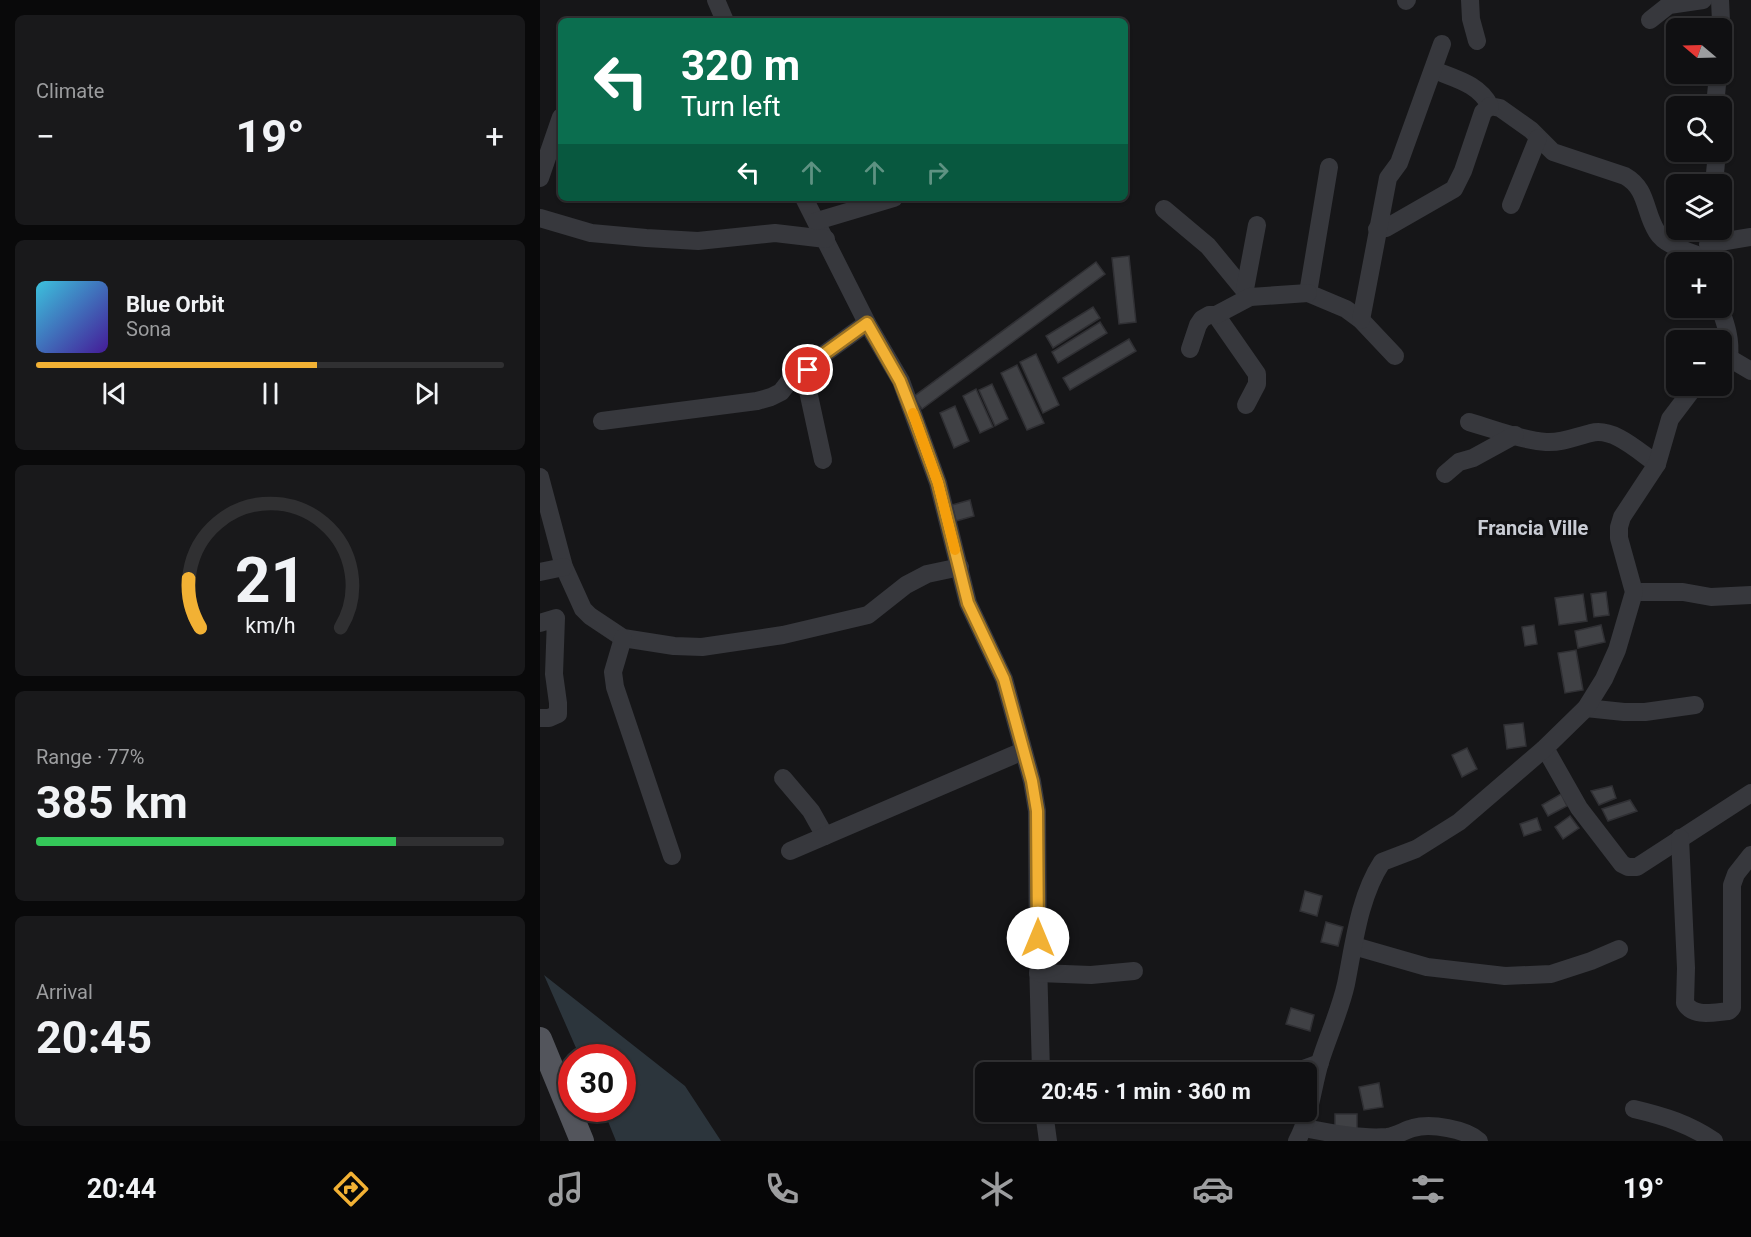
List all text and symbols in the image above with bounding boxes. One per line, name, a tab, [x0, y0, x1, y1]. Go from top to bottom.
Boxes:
north arrow	[1666, 18, 1732, 84]
map controls	[1666, 18, 1732, 396]
text: 320 m	[681, 41, 800, 90]
icon: left	[582, 42, 660, 120]
text: Climate	[36, 79, 104, 103]
text: Turn left	[681, 91, 781, 123]
button: search	[1666, 96, 1732, 162]
text: 19°	[235, 110, 305, 163]
text: −	[36, 117, 55, 156]
text: +	[485, 117, 504, 156]
icon: left	[732, 156, 765, 189]
icon: ahead	[795, 156, 828, 189]
icon: ahead	[858, 156, 891, 189]
icon: right	[921, 156, 954, 189]
button: layers	[1666, 174, 1732, 240]
button: +	[1666, 252, 1732, 318]
text: Blue Orbit	[126, 292, 224, 317]
text: Sona	[126, 317, 171, 341]
button: −	[1666, 330, 1732, 396]
pin	[782, 344, 833, 395]
icon: arrive	[791, 353, 824, 386]
icon: previous	[98, 377, 131, 410]
icon: pause	[254, 377, 287, 410]
icon: next	[410, 377, 443, 410]
district label: Francia Ville	[1478, 516, 1589, 540]
text: 21	[234, 544, 306, 617]
text: km/h	[245, 613, 295, 638]
text: Range · 77%	[36, 745, 144, 769]
text: 385 km	[36, 776, 188, 829]
position arrow	[1006, 906, 1070, 970]
text: Arrival	[36, 980, 93, 1004]
text: 20:45	[36, 1011, 152, 1064]
speed limit sign: 30	[558, 1044, 636, 1122]
text: 20:45 · 1 min · 360 m	[1041, 1079, 1251, 1104]
icon: directions	[330, 1168, 372, 1210]
icon: music	[545, 1168, 587, 1210]
icon: phone	[761, 1168, 803, 1210]
icon: climate	[976, 1168, 1018, 1210]
icon: car	[1192, 1168, 1234, 1210]
icon: filters	[1407, 1168, 1449, 1210]
text: 20:44	[87, 1173, 156, 1205]
text: 19°	[1623, 1173, 1664, 1205]

